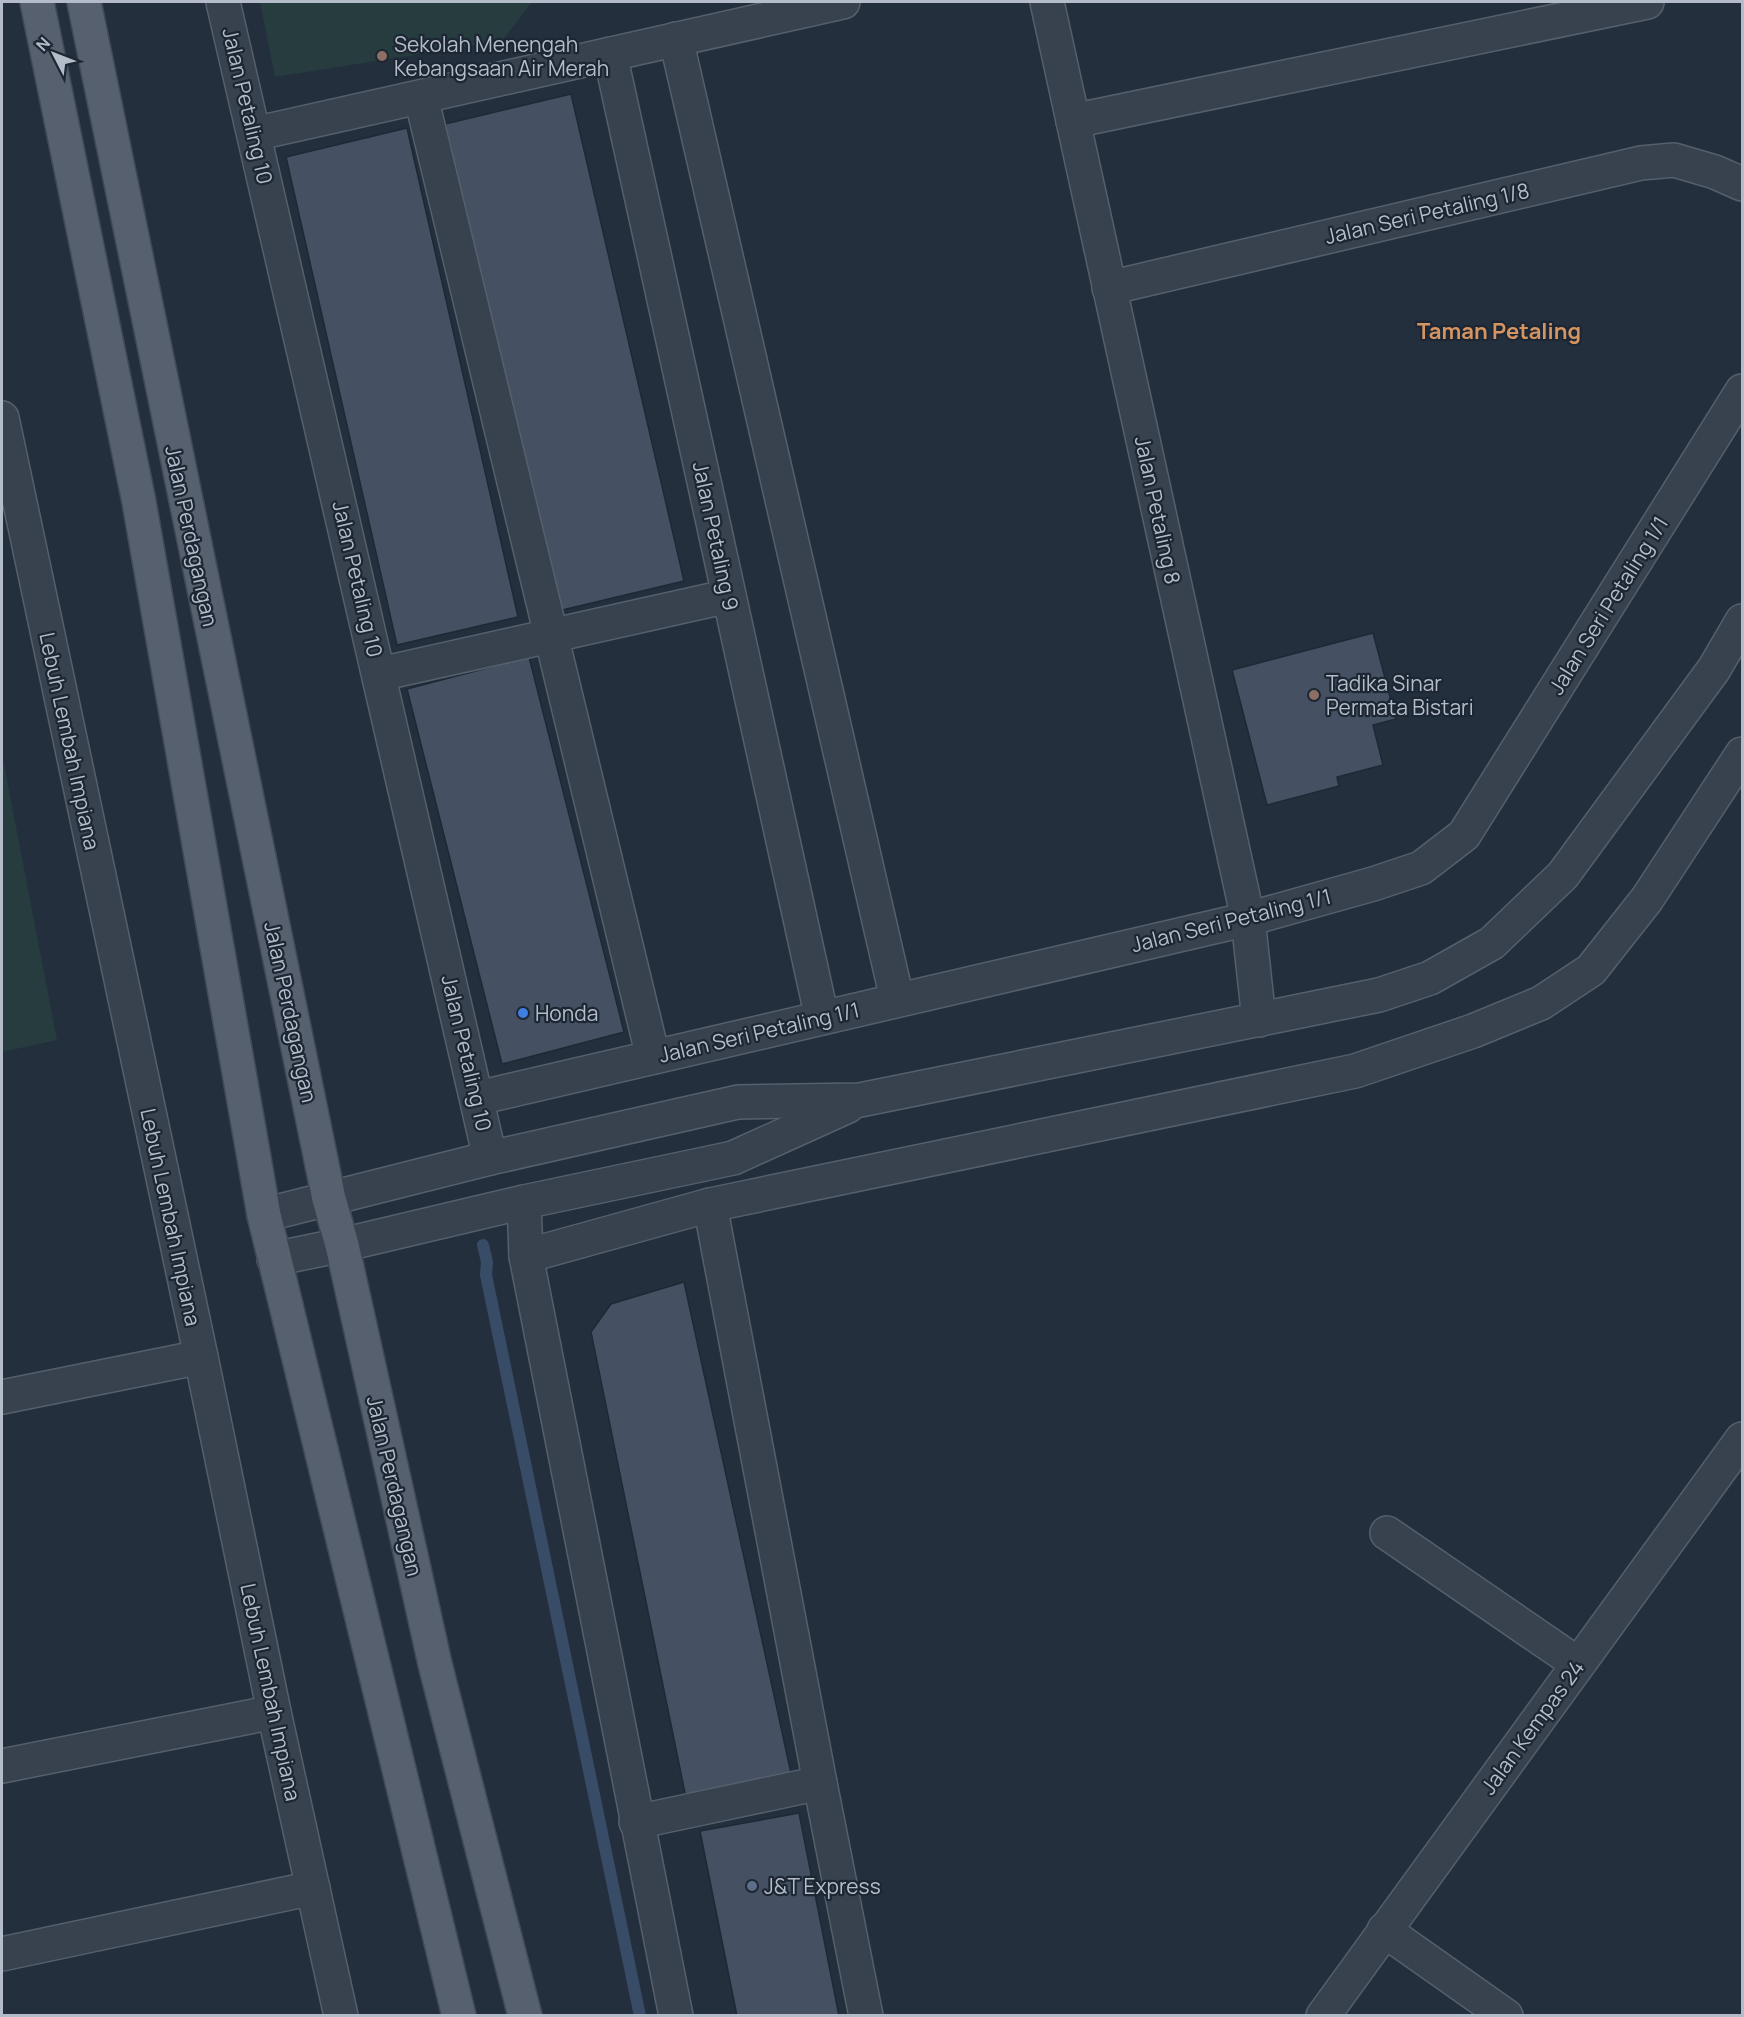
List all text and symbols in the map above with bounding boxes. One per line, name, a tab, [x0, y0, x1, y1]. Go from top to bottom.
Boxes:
north arrow	[24, 24, 84, 84]
street label: Jalan Petaling 10	[216, 25, 280, 187]
place label: Sekolah Menengah Kebangsaan Air Merah	[394, 30, 609, 82]
text: N	[31, 32, 55, 56]
marker: Sekolah Menengah Kebangsaan Air Merah	[375, 49, 389, 63]
street label: Jalan Seri Petaling 1/8	[1322, 176, 1532, 250]
district label: Taman Petaling	[1417, 316, 1581, 346]
street label: Jalan Petaling 8	[1129, 433, 1187, 587]
street label: Jalan Perdagangan	[159, 443, 225, 629]
street label: Jalan Petaling 9	[687, 459, 745, 613]
street label: Jalan Petaling 10	[326, 498, 390, 660]
street label: Jalan Seri Petaling 1/1	[1542, 511, 1674, 699]
street label: Lebuh Lembah Impiana	[33, 630, 107, 852]
place label: Tadika Sinar Permata Bistari	[1326, 669, 1474, 721]
marker: Tadika Sinar Permata Bistari	[1307, 688, 1321, 702]
street label: Jalan Seri Petaling 1/1	[1128, 882, 1334, 958]
street label: Jalan Perdagangan	[258, 919, 324, 1105]
street label: Jalan Petaling 10	[435, 972, 499, 1134]
street label: Jalan Seri Petaling 1/1	[656, 995, 862, 1069]
place label: Honda	[535, 999, 598, 1027]
marker: Honda	[516, 1006, 530, 1020]
street label: Lebuh Lembah Impiana	[134, 1106, 208, 1328]
street label: Jalan Perdagangan	[361, 1393, 429, 1579]
street label: Lebuh Lembah Impiana	[234, 1581, 308, 1803]
street label: Jalan Kempas 24	[1474, 1654, 1590, 1800]
place label: J&T Express	[764, 1872, 881, 1900]
marker: J&T Express	[745, 1879, 759, 1893]

